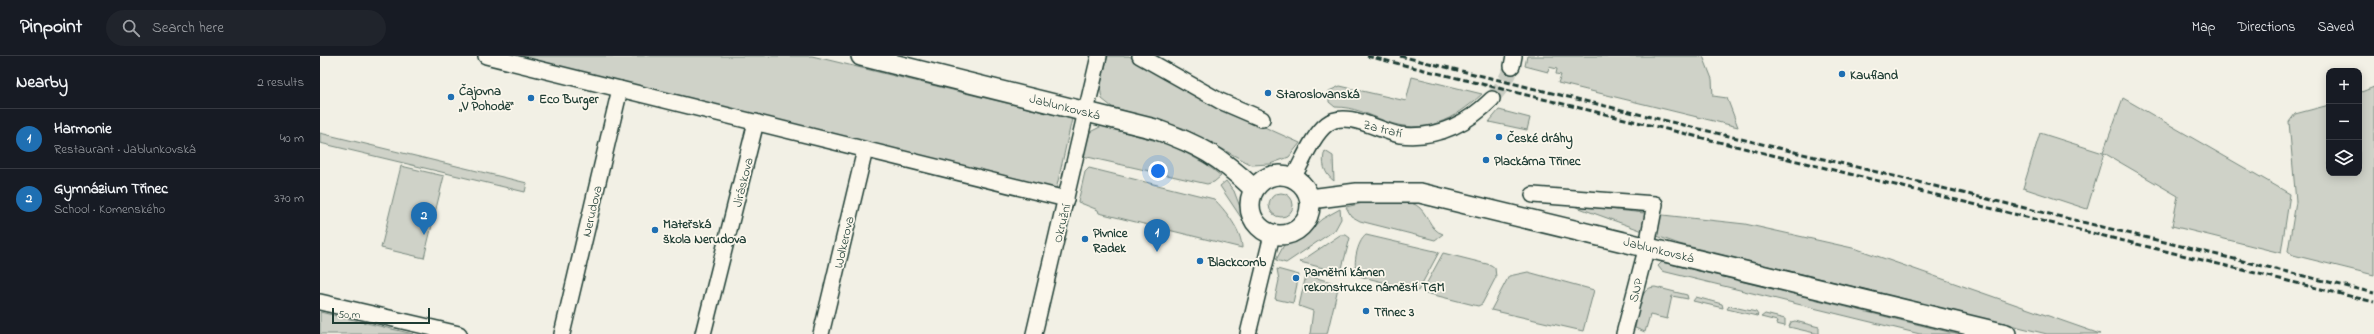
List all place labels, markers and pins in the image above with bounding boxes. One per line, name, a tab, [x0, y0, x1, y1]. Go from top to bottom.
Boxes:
place label: Kaufland	[1850, 66, 1899, 85]
marker: Kaufland	[1837, 69, 1847, 79]
place label: Čajovna „V Pohodě“	[458, 82, 515, 116]
place label: Staroslovanská	[1276, 85, 1360, 104]
marker: Staroslovanská	[1263, 88, 1273, 98]
place label: Eco Burger	[539, 90, 600, 111]
marker: Čajovna „V Pohodě“	[446, 92, 456, 102]
marker: Eco Burger	[526, 93, 536, 103]
place label: České dráhy	[1507, 129, 1573, 150]
marker: České dráhy	[1494, 132, 1504, 142]
place label: Plackárna Třinec	[1494, 152, 1582, 171]
marker: Plackárna Třinec	[1481, 155, 1491, 165]
pin: 2	[411, 202, 437, 235]
place label: Mateřská škola Nerudova	[663, 215, 746, 249]
pin: 1	[1144, 219, 1170, 252]
place label: Pivnice Radek	[1092, 224, 1129, 258]
marker: Mateřská škola Nerudova	[650, 225, 660, 235]
marker: Pivnice Radek	[1080, 234, 1090, 244]
place label: Blackcomb	[1207, 253, 1266, 272]
marker: Blackcomb	[1195, 256, 1205, 266]
place label: Pamětní kámen rekonstrukce náměstí TGM	[1304, 263, 1445, 297]
marker: Pamětní kámen rekonstrukce náměstí TGM	[1291, 273, 1301, 283]
place label: Třinec 3	[1374, 303, 1415, 322]
marker: Třinec 3	[1361, 306, 1371, 316]

